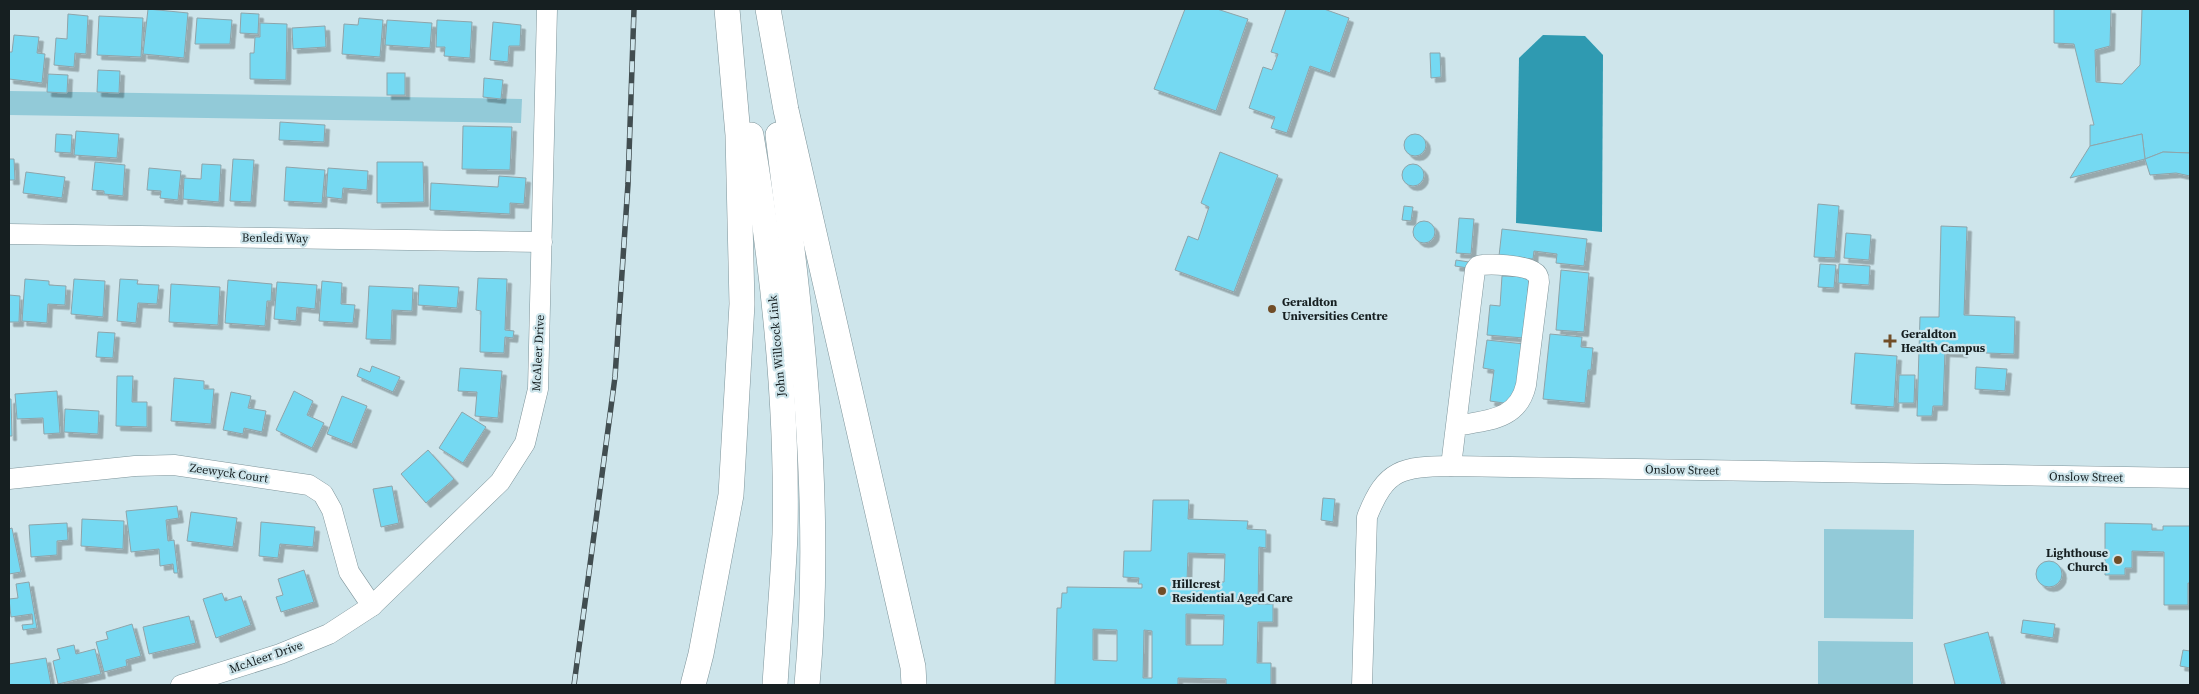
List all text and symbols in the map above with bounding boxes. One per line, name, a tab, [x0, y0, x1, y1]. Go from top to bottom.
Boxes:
street label: Benledi Way	[242, 229, 309, 247]
street label: John Willcock Link	[765, 294, 789, 398]
place label: Geraldton Universities Centre	[1282, 294, 1388, 324]
marker: Geraldton Universities Centre	[1266, 303, 1278, 315]
street label: McAleer Drive	[528, 314, 548, 392]
place label: Geraldton Health Campus	[1901, 326, 1986, 356]
marker: Geraldton Health Campus	[1883, 334, 1897, 348]
street label: Zeewyck Court	[189, 460, 269, 486]
street label: Onslow Street	[1645, 461, 1719, 479]
street label: Onslow Street	[2049, 468, 2123, 486]
place label: Lighthouse Church	[2046, 545, 2109, 575]
marker: Lighthouse Church	[2112, 554, 2124, 566]
place label: Hillcrest Residential Aged Care	[1172, 576, 1293, 606]
marker: Hillcrest Residential Aged Care	[1156, 585, 1168, 597]
street label: McAleer Drive	[227, 637, 305, 677]

